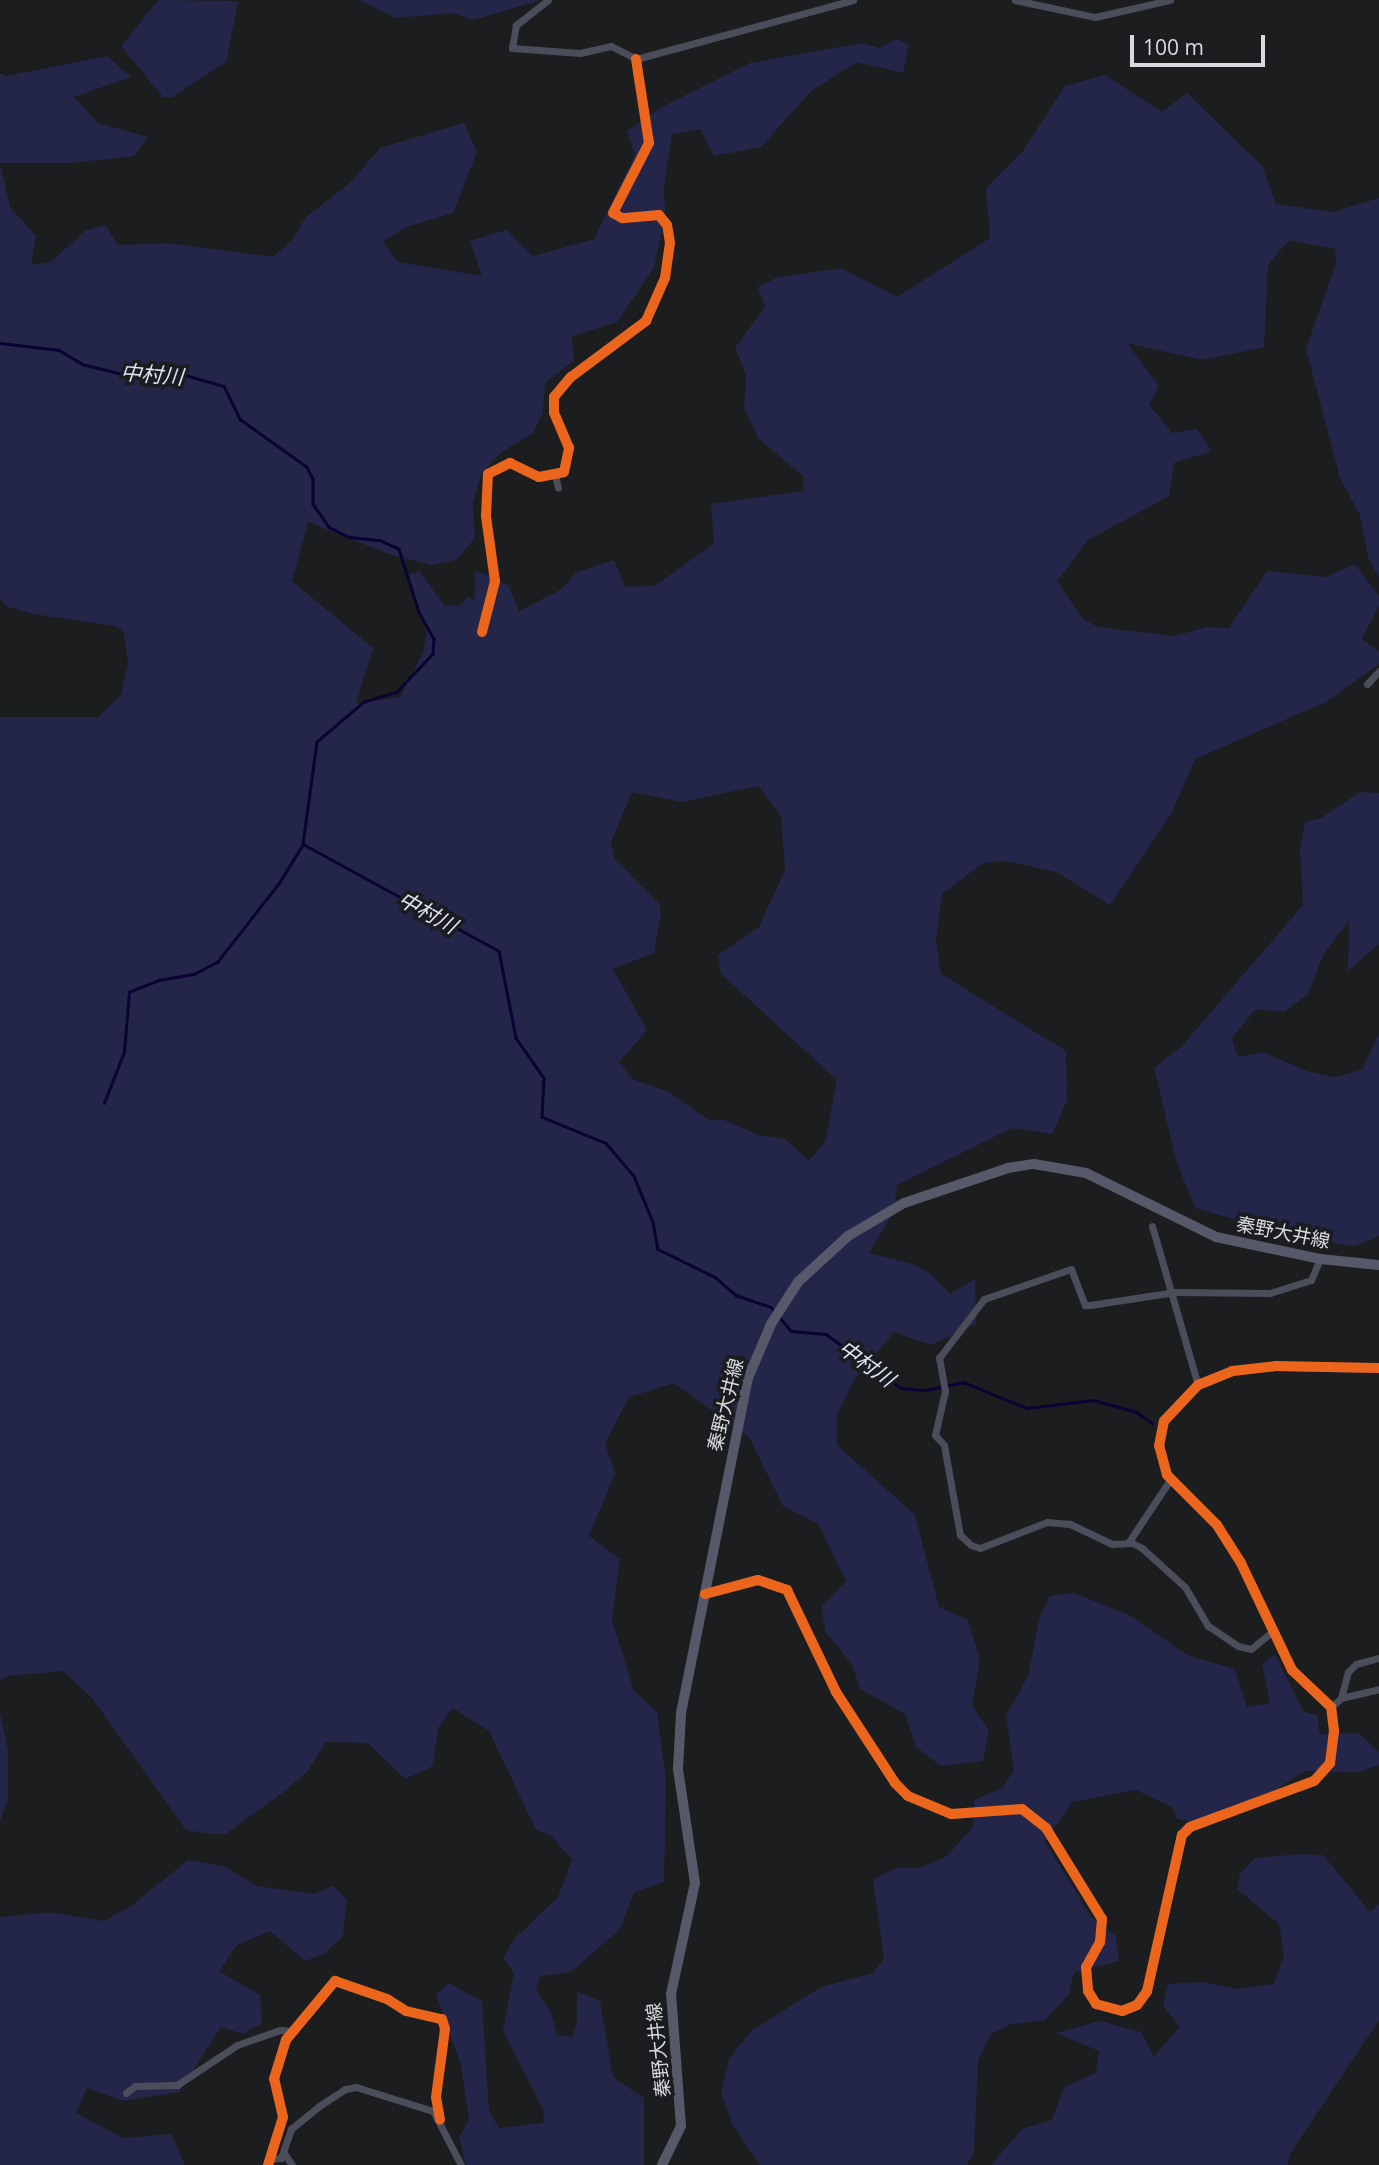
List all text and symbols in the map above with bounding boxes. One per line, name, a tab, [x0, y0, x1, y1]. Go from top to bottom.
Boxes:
scale bar	[1134, 21, 1269, 65]
text: 100 m	[1143, 33, 1204, 61]
water label: 中村川	[120, 359, 184, 389]
water label: 中村川	[394, 886, 462, 938]
street label: 秦野大井線	[1234, 1213, 1332, 1253]
water label: 中村川	[834, 1334, 900, 1392]
street label: 秦野大井線	[703, 1356, 749, 1454]
street label: 秦野大井線	[643, 2002, 675, 2098]

